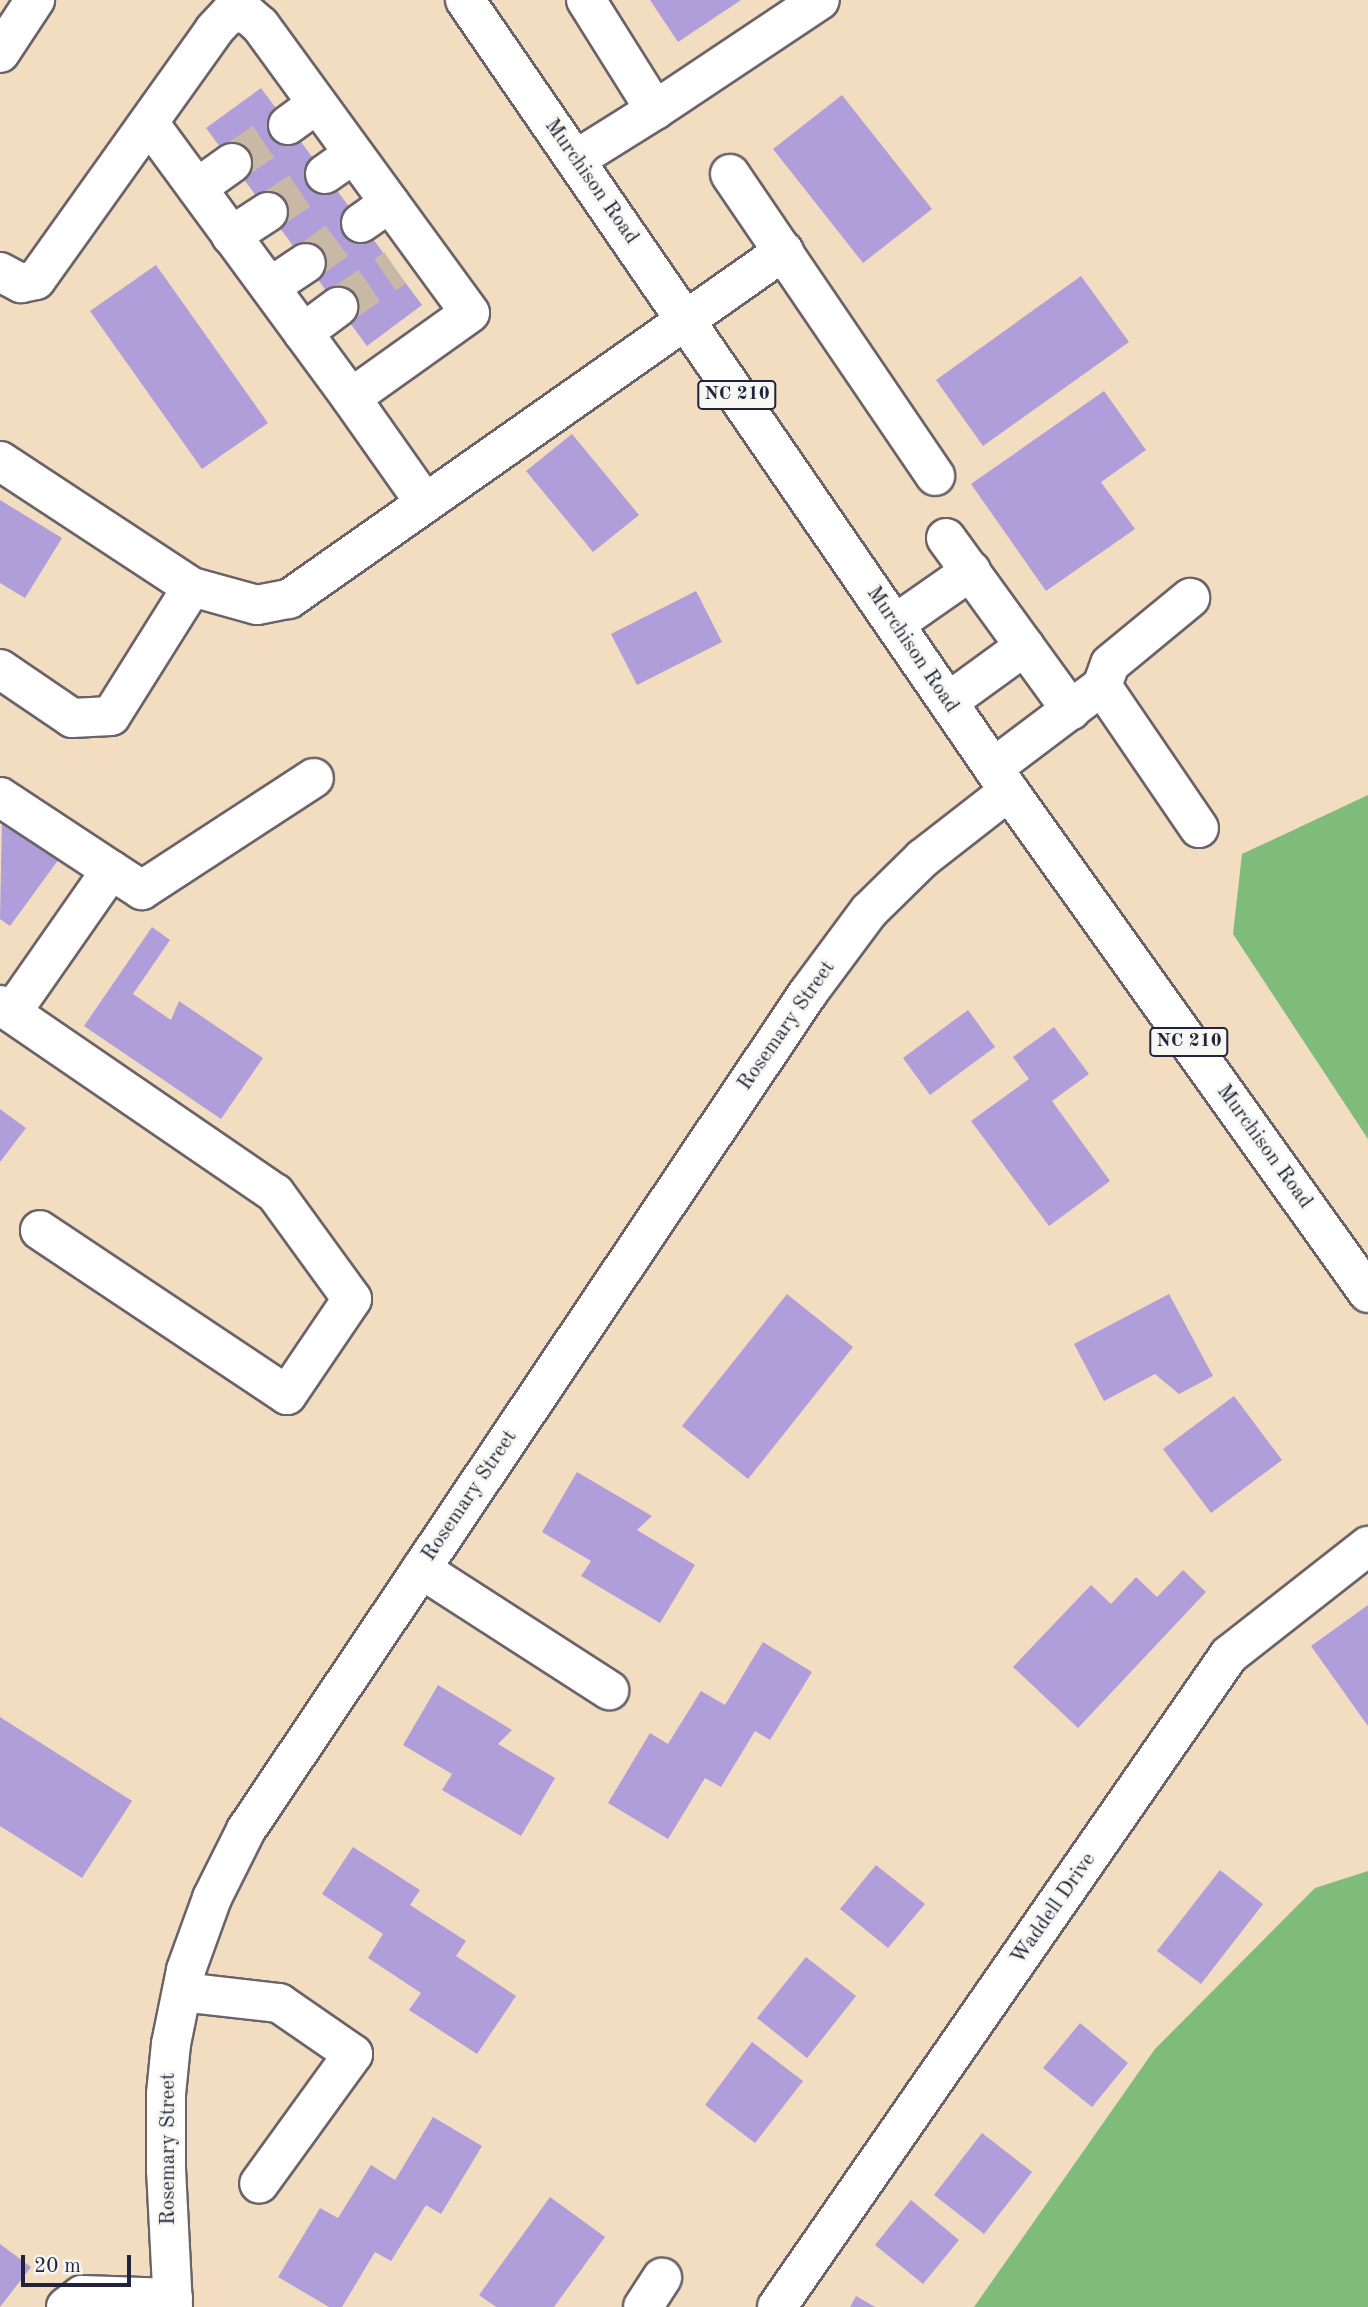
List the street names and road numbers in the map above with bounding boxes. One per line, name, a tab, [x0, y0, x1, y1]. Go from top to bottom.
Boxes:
street label: Murchison Road	[538, 114, 644, 250]
road number: NC 210	[697, 380, 777, 410]
street label: Murchison Road	[860, 582, 964, 718]
street label: Rosemary Street	[733, 956, 841, 1096]
road number: NC 210	[1149, 1026, 1229, 1058]
street label: Murchison Road	[1211, 1080, 1317, 1214]
street label: Rosemary Street	[417, 1426, 523, 1566]
street label: Waddell Drive	[1006, 1848, 1102, 1970]
street label: Rosemary Street	[156, 2073, 182, 2225]

